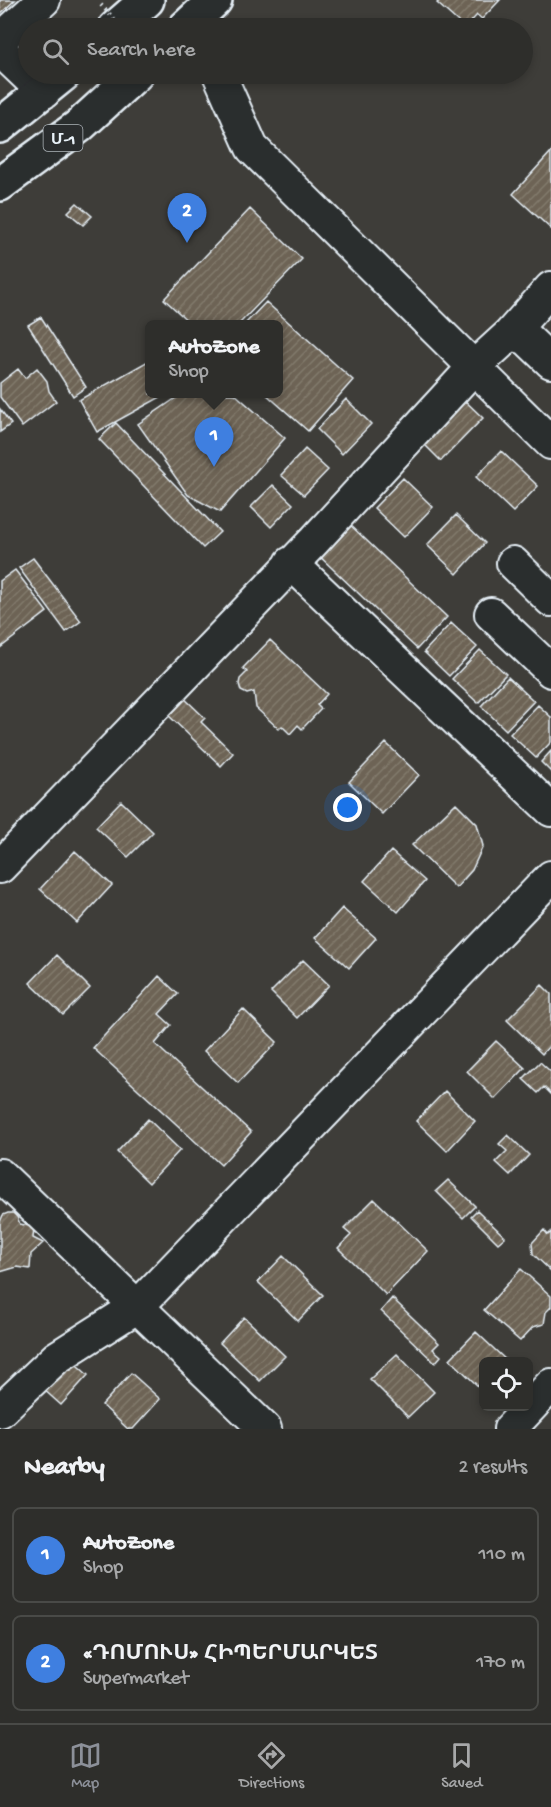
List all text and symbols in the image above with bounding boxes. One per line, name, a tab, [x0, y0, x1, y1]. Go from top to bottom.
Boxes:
search box	[18, 18, 533, 84]
icon: search	[39, 35, 72, 68]
text: Search here	[87, 38, 195, 64]
road number: Մ-1	[44, 125, 82, 151]
pin: 2	[168, 194, 207, 243]
popup	[145, 320, 283, 398]
text: AutoZone	[168, 335, 260, 361]
text: Shop	[168, 361, 209, 384]
pin: 1	[194, 418, 234, 467]
your location	[333, 793, 362, 822]
map controls	[479, 1357, 533, 1411]
button: locate	[479, 1357, 533, 1411]
text: Nearby	[24, 1453, 105, 1484]
text: 2 results	[458, 1457, 527, 1480]
text: AutoZone	[83, 1531, 174, 1557]
text: 1	[41, 1544, 50, 1567]
text: 110 m	[479, 1544, 525, 1567]
text: Shop	[83, 1557, 123, 1580]
text: «ԴՈՄՈՒՍ» ՀԻՊԵՐՄԱՐԿԵՏ	[83, 1642, 378, 1668]
text: 2	[41, 1652, 50, 1675]
text: 170 m	[476, 1652, 525, 1675]
text: Supermarket	[83, 1668, 189, 1691]
tab: Map	[69, 1739, 102, 1794]
tab: Directions	[239, 1739, 304, 1794]
tab: Saved	[441, 1739, 482, 1794]

